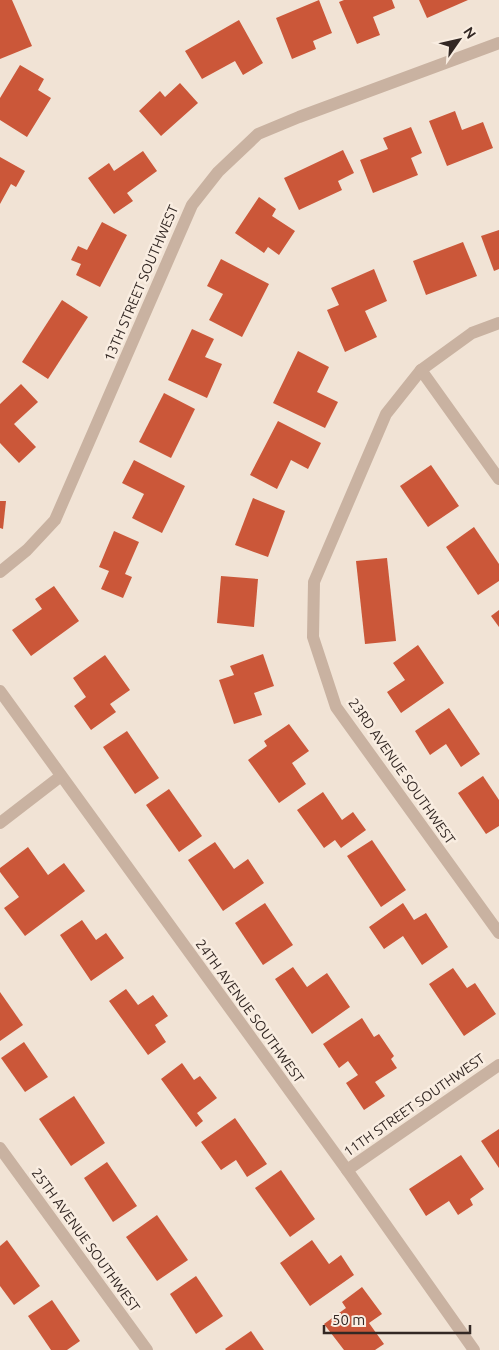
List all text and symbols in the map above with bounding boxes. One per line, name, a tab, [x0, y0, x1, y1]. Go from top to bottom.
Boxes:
north arrow	[434, 15, 484, 65]
text: N	[460, 24, 479, 42]
street label: 13TH STREET SOUTHWEST	[101, 202, 181, 364]
street label: 23RD AVENUE SOUTHWEST	[345, 695, 459, 847]
street label: 24TH AVENUE SOUTHWEST	[193, 936, 308, 1086]
street label: 11TH STREET SOUTHWEST	[340, 1050, 488, 1160]
street label: 25TH AVENUE SOUTHWEST	[29, 1165, 144, 1315]
scale bar	[324, 1302, 470, 1334]
text: 50 m	[332, 1311, 365, 1328]

